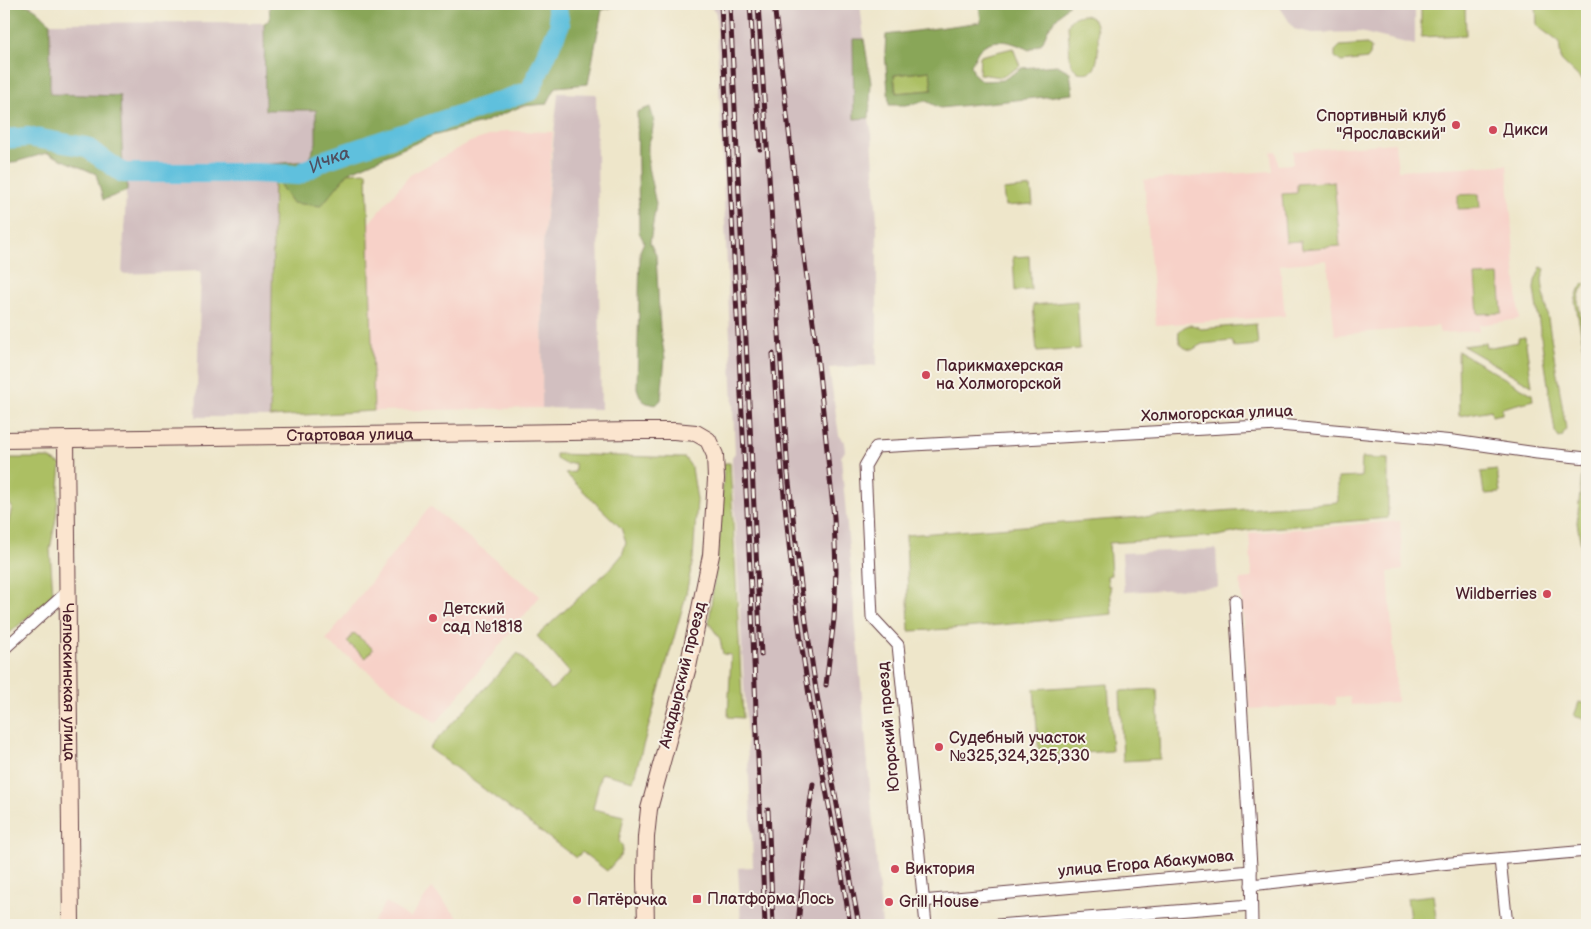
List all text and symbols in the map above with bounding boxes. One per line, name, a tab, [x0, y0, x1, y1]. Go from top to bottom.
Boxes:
place label: Спортивный клуб "Ярославский"	[1316, 107, 1446, 144]
marker: Спортивный клуб "Ярославский"	[1450, 119, 1462, 131]
place label: Дикси	[1503, 121, 1548, 140]
marker: Дикси	[1487, 124, 1499, 136]
water label: Ичка	[305, 142, 352, 178]
place label: Парикмахерская на Холмогорской	[936, 357, 1064, 394]
marker: Парикмахерская на Холмогорской	[920, 369, 932, 381]
street label: Холмогорская улица	[1141, 402, 1294, 426]
street label: Стартовая улица	[286, 425, 414, 445]
place label: Wildberries	[1456, 585, 1537, 604]
marker: Wildberries	[1541, 588, 1553, 600]
place label: Детский сад №1818	[443, 600, 523, 637]
street label: Анадырский проезд	[655, 600, 710, 751]
street label: Челюскинская улица	[58, 603, 79, 762]
marker: Детский сад №1818	[427, 612, 439, 624]
street label: Югорский проезд	[874, 661, 904, 793]
place label: Судебный участок №325,324,325,330	[949, 729, 1090, 766]
marker: Судебный участок №325,324,325,330	[933, 741, 945, 753]
street label: улица Егора Абакумова	[1057, 847, 1235, 881]
place label: Виктория	[905, 860, 975, 879]
marker: Виктория	[889, 863, 901, 875]
place label: Платформа Лось	[707, 890, 834, 909]
place label: Пятёрочка	[587, 891, 668, 910]
marker: Платформа Лось	[691, 893, 703, 905]
place label: Grill House	[899, 893, 979, 912]
marker: Пятёрочка	[571, 894, 583, 906]
marker: Grill House	[883, 896, 895, 908]

